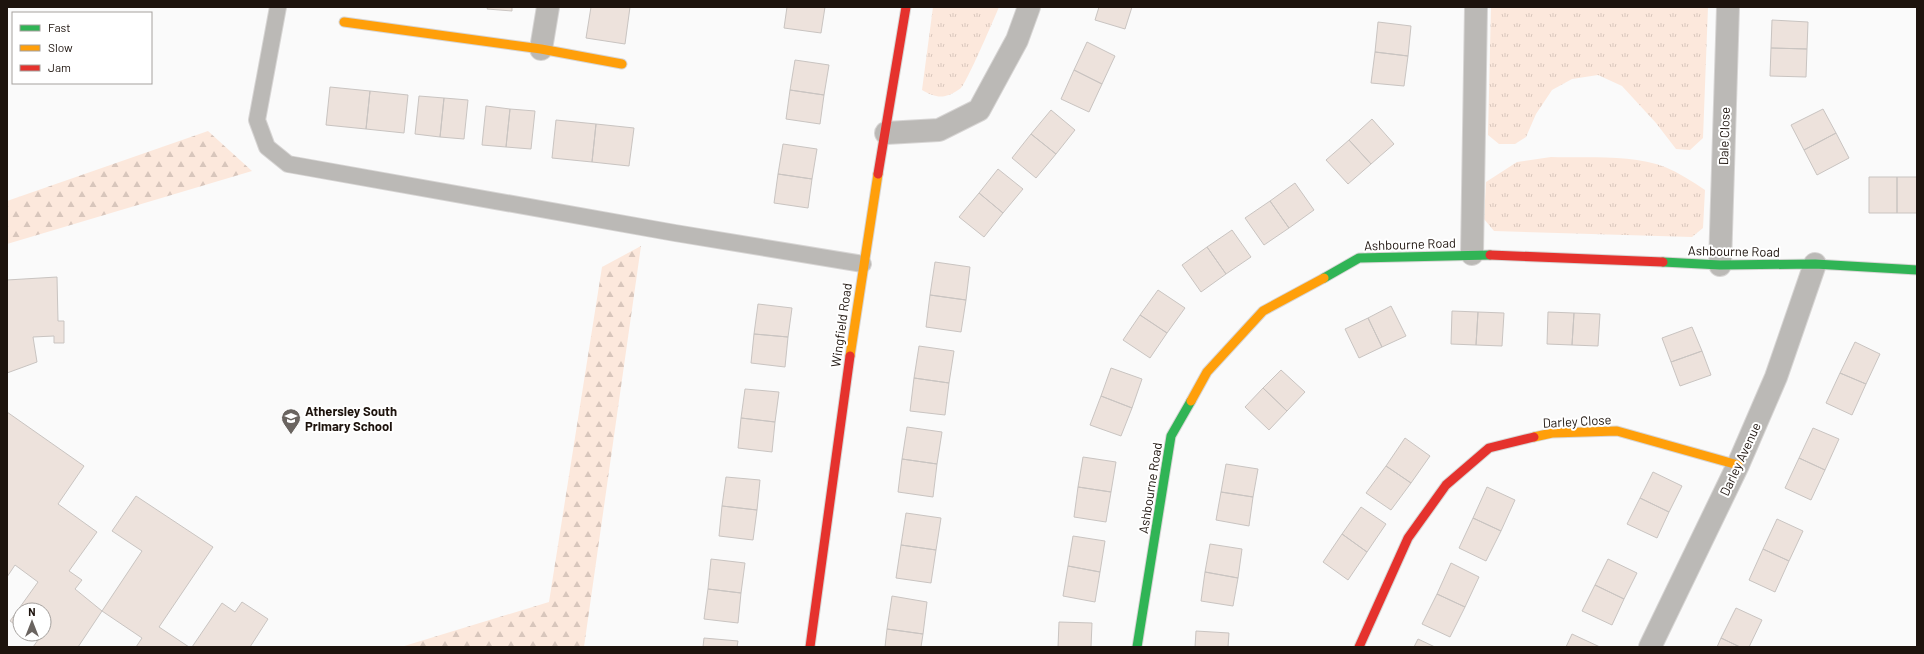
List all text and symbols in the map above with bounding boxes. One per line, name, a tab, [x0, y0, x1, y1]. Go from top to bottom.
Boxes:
legend	[12, 12, 152, 84]
text: Fast	[48, 20, 71, 34]
text: Slow	[48, 40, 73, 54]
text: Jam	[48, 60, 71, 74]
street label: Dale Close	[1715, 107, 1733, 165]
street label: Ashbourne Road	[1364, 234, 1456, 254]
street label: Ashbourne Road	[1688, 242, 1780, 260]
street label: Wingfield Road	[827, 282, 855, 368]
place label: Athersley South Primary School	[305, 403, 397, 434]
school or university icon: Athersley South Primary School	[280, 407, 302, 435]
street label: Darley Close	[1542, 411, 1612, 431]
street label: Darley Avenue	[1716, 420, 1764, 498]
street label: Ashbourne Road	[1135, 441, 1165, 535]
north arrow	[12, 602, 52, 642]
text: N	[28, 605, 36, 618]

